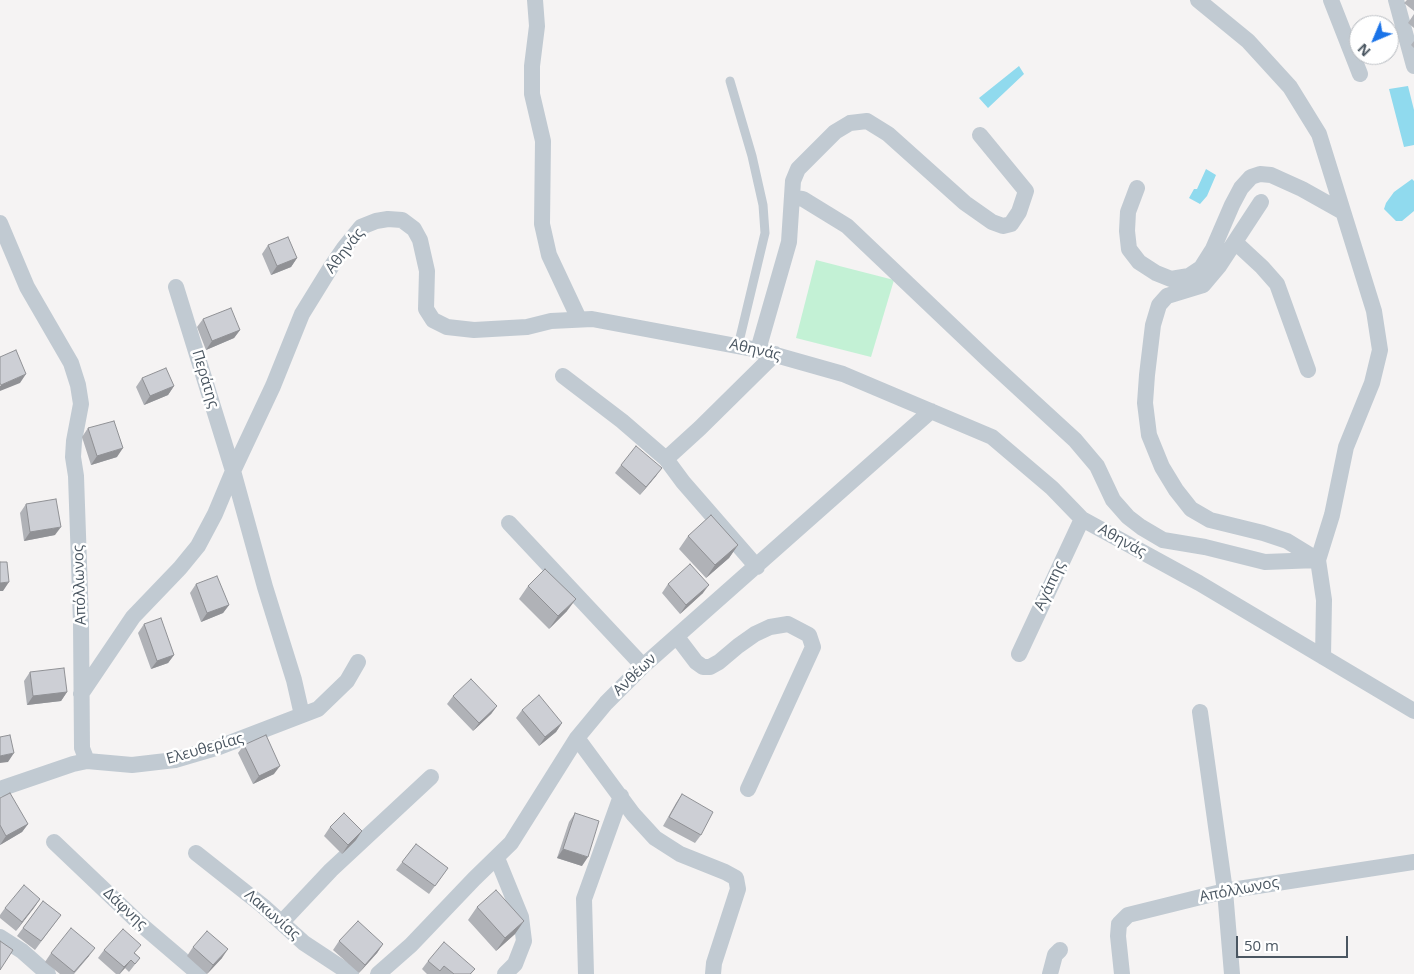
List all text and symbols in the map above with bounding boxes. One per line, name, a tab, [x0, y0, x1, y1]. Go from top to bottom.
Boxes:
north arrow	[1349, 15, 1399, 65]
text: N	[1353, 40, 1374, 61]
street label: Αθηνάς	[322, 225, 368, 277]
street label: Αθηνάς	[728, 335, 782, 365]
street label: Περάτης	[188, 348, 222, 410]
street label: Αθηνάς	[1095, 521, 1149, 561]
street label: Απόλλωνος	[70, 545, 90, 625]
street label: Αγάπης	[1031, 558, 1069, 614]
street label: Ανθέων	[610, 650, 660, 700]
street label: Ελευθερίας	[164, 729, 246, 769]
street label: Απόλλωνος	[1198, 874, 1280, 906]
street label: Δάφνης	[99, 884, 151, 934]
street label: Λακωνίας	[241, 886, 303, 944]
scale bar	[1239, 926, 1352, 958]
text: 50 m	[1244, 935, 1279, 955]

